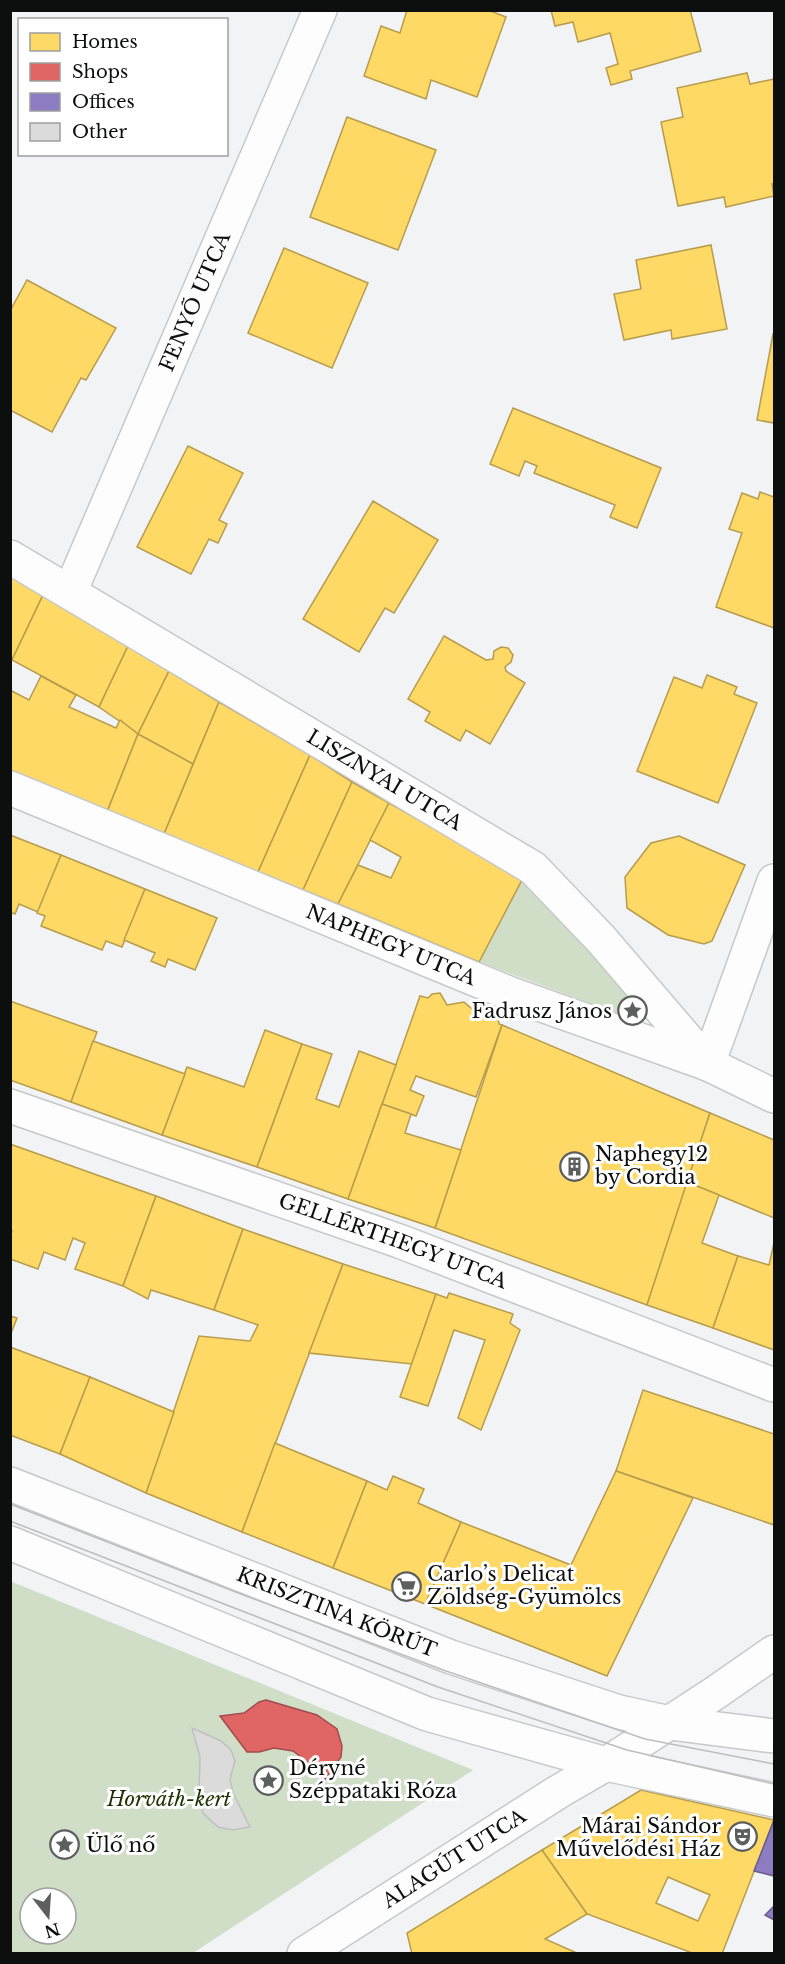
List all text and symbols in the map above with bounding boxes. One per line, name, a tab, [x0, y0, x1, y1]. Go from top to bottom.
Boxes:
legend	[18, 18, 228, 156]
text: Homes	[72, 31, 138, 53]
text: Shops	[72, 61, 128, 83]
text: Offices	[72, 91, 135, 113]
text: Other	[72, 121, 128, 143]
street label: FENYŐ UTCA	[154, 228, 235, 375]
street label: LISZNYAI UTCA	[303, 724, 467, 836]
street label: NAPHEGY UTCA	[303, 899, 480, 991]
place icon: Fadrusz János	[617, 995, 649, 1027]
place label: Fadrusz János	[472, 999, 612, 1023]
place label: Naphegy12 by Cordia	[594, 1142, 708, 1189]
building icon: Naphegy12 by Cordia	[558, 1150, 590, 1182]
street label: GELLÉRTHEGY UTCA	[276, 1188, 511, 1294]
street label: KRISZTINA KÖRÚT	[233, 1562, 440, 1662]
place label: Carlo’s Delicat Zöldség-Gyümölcs	[427, 1562, 621, 1609]
supermarket icon: Carlo’s Delicat Zöldség-Gyümölcs	[390, 1570, 422, 1602]
place label: Déryné Széppataki Róza	[289, 1756, 458, 1803]
place icon: Déryné Széppataki Róza	[252, 1764, 284, 1796]
park label: Horváth-kert	[106, 1787, 232, 1811]
street label: ALAGÚT UTCA	[377, 1803, 531, 1913]
place label: Márai Sándor Művelődési Ház	[556, 1814, 721, 1861]
theatre icon: Márai Sándor Művelődési Ház	[726, 1821, 758, 1853]
place icon: Ülő nő	[49, 1829, 81, 1861]
place label: Ülő nő	[86, 1832, 155, 1857]
north arrow	[18, 1886, 78, 1946]
text: N	[42, 1919, 63, 1942]

